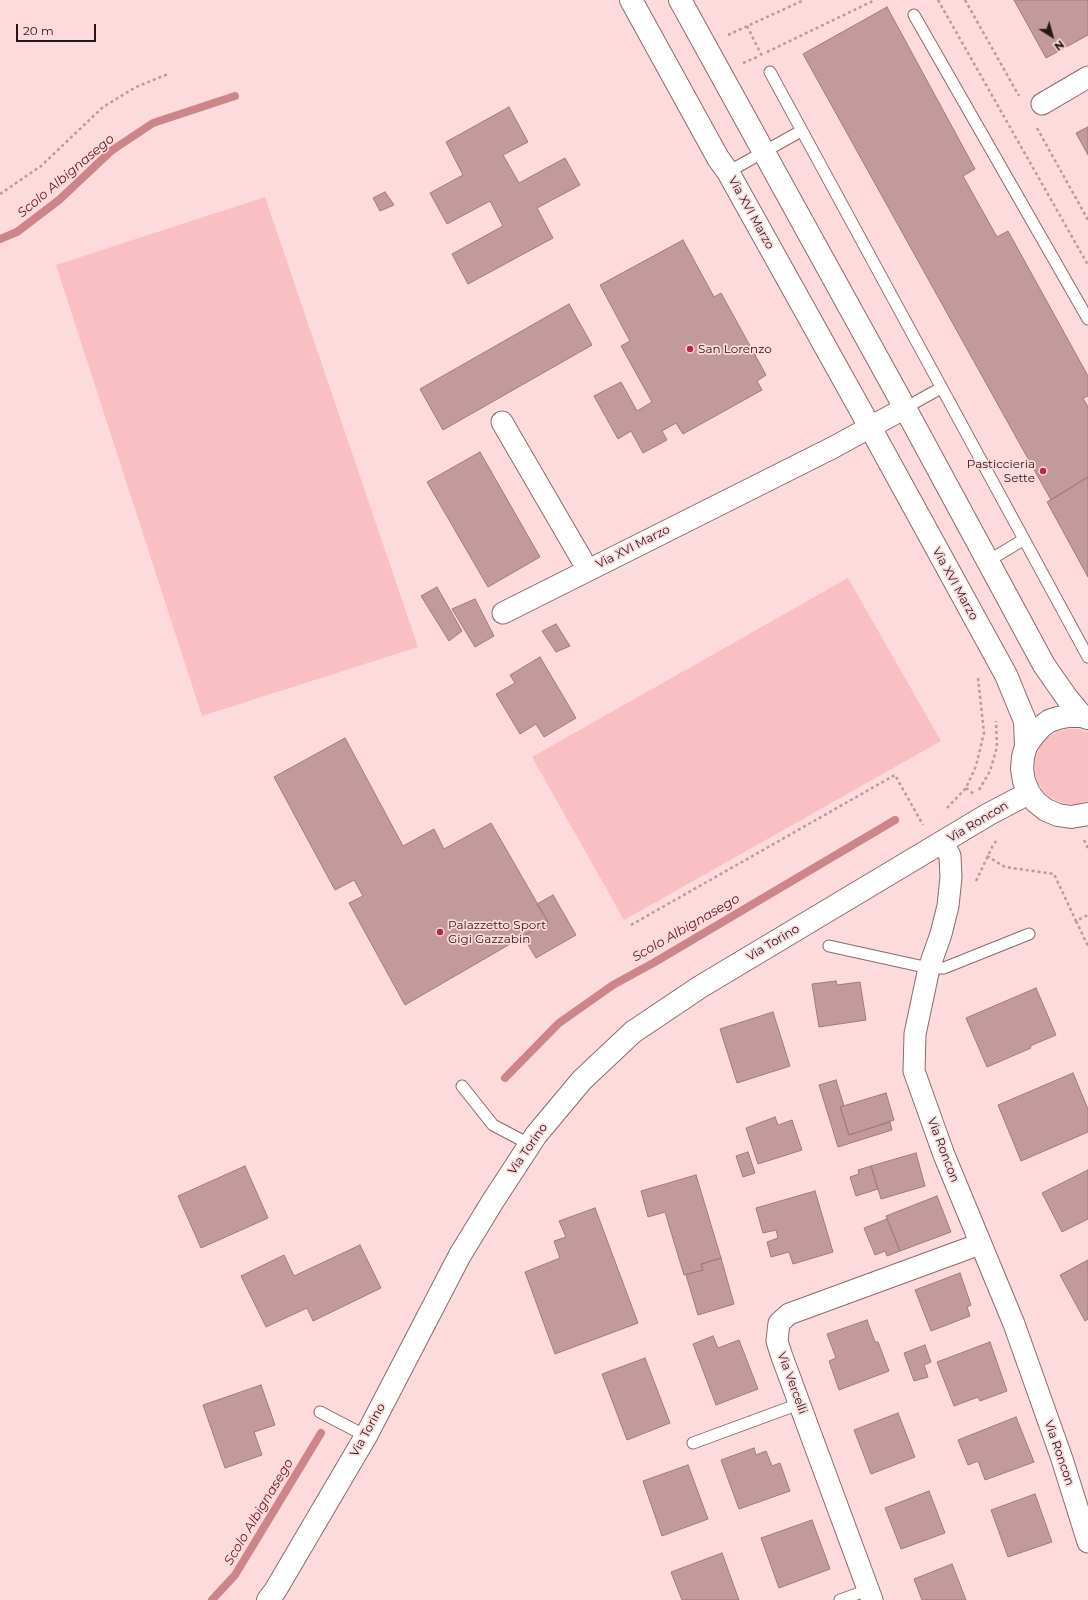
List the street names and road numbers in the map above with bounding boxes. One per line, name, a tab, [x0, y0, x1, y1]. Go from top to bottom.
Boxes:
street label: Via XVI Marzo	[725, 174, 777, 252]
street label: Via XVI Marzo	[594, 522, 672, 572]
street label: Via XVI Marzo	[929, 545, 981, 623]
street label: Via Roncon	[945, 798, 1011, 846]
street label: Via Torino	[744, 922, 802, 964]
street label: Via Roncon	[924, 1116, 962, 1184]
street label: Via Torino	[505, 1121, 551, 1177]
street label: Via Vercelli	[774, 1350, 810, 1416]
street label: Via Torino	[347, 1401, 389, 1459]
street label: Via Roncon	[1041, 1418, 1077, 1488]

